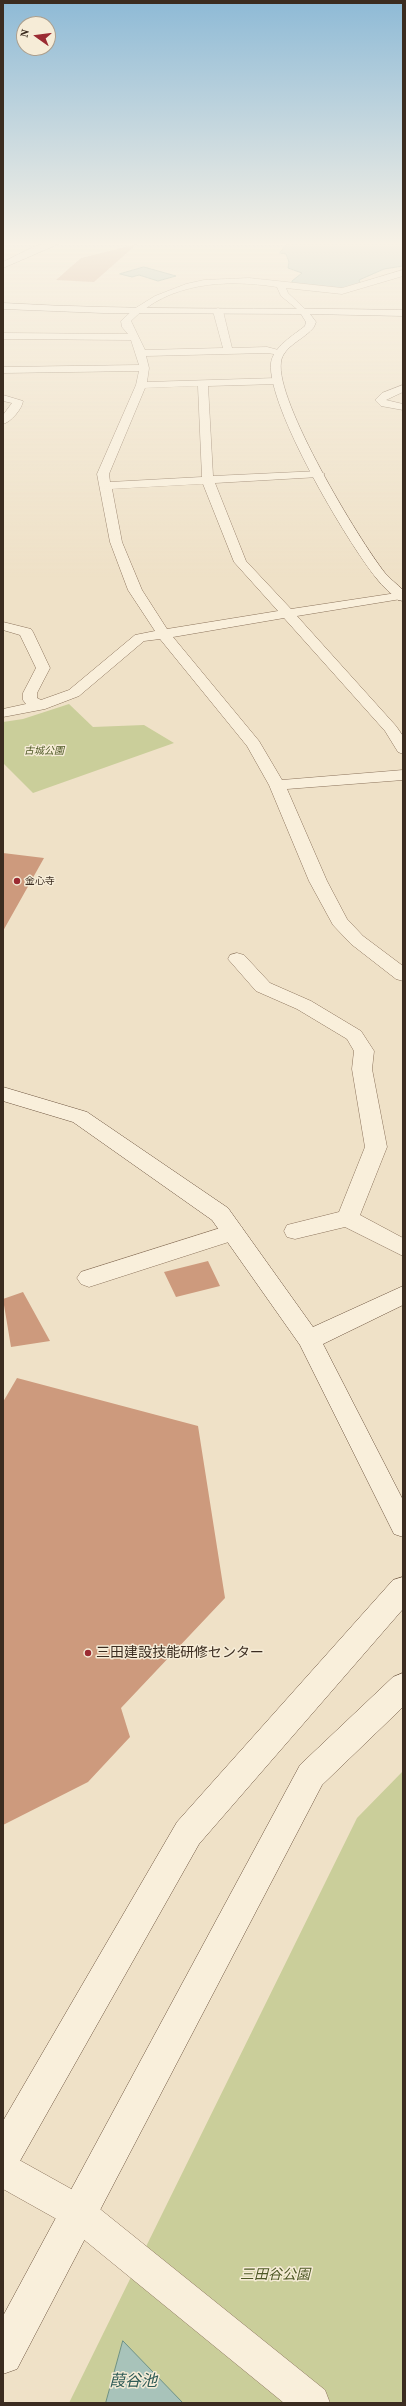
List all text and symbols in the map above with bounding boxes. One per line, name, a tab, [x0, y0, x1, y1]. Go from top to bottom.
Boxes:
north arrow	[16, 16, 56, 56]
text: N	[17, 28, 33, 39]
park label: 古城公園	[24, 745, 64, 757]
place label: 金心寺	[25, 875, 55, 887]
marker: 金心寺	[12, 876, 22, 886]
place label: 三田建設技能研修センター	[96, 1645, 264, 1661]
marker: 三田建設技能研修センター	[83, 1648, 93, 1658]
park label: 三田谷公園	[240, 2267, 310, 2283]
water label: 葭谷池	[109, 2372, 157, 2392]

